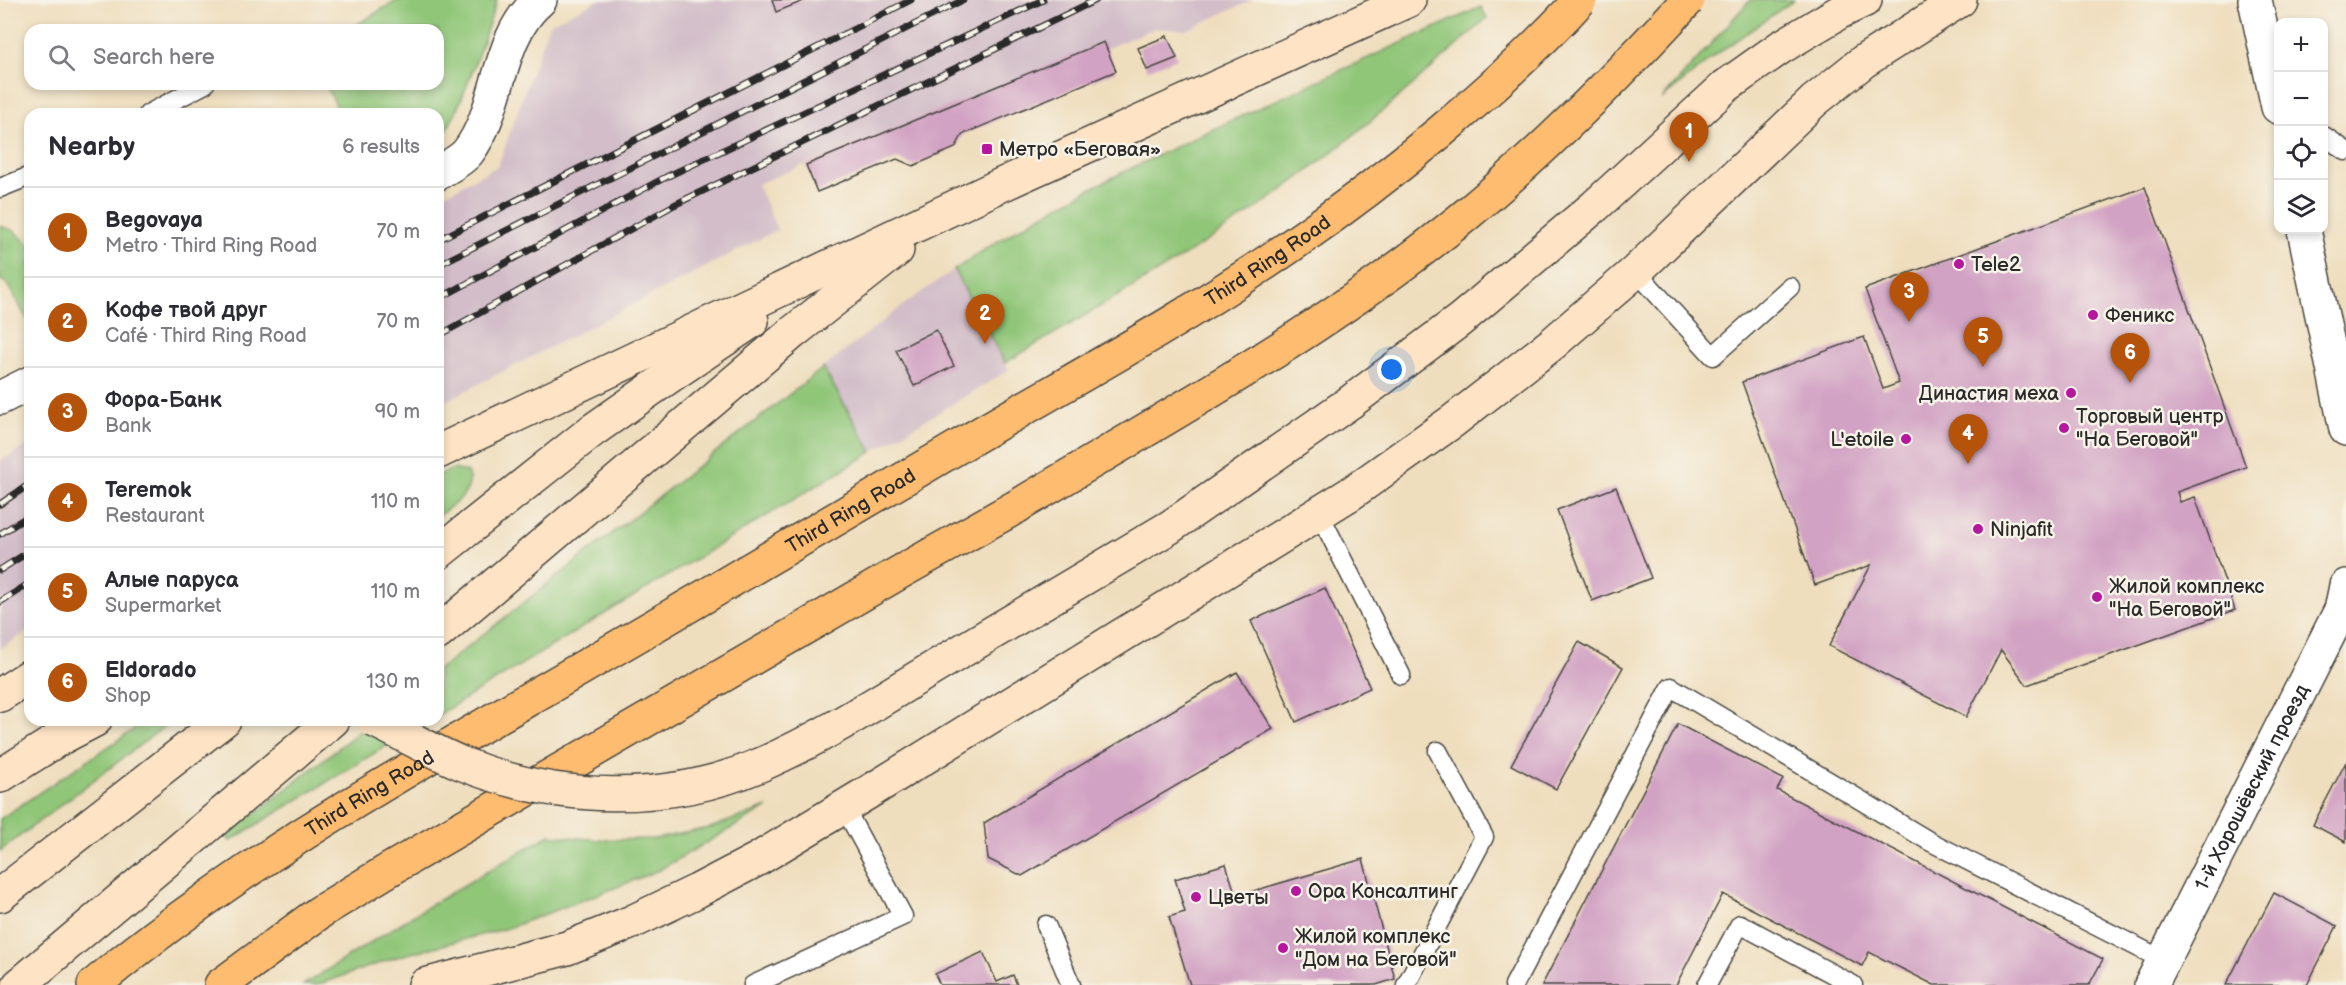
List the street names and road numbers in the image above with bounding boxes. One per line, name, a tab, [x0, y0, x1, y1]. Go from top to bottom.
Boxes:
street label: Third Ring Road	[1201, 210, 1336, 312]
street label: Third Ring Road	[782, 464, 920, 559]
street label: 1-й Хорошёвский проезд	[2190, 680, 2314, 894]
street label: Third Ring Road	[301, 746, 439, 842]

